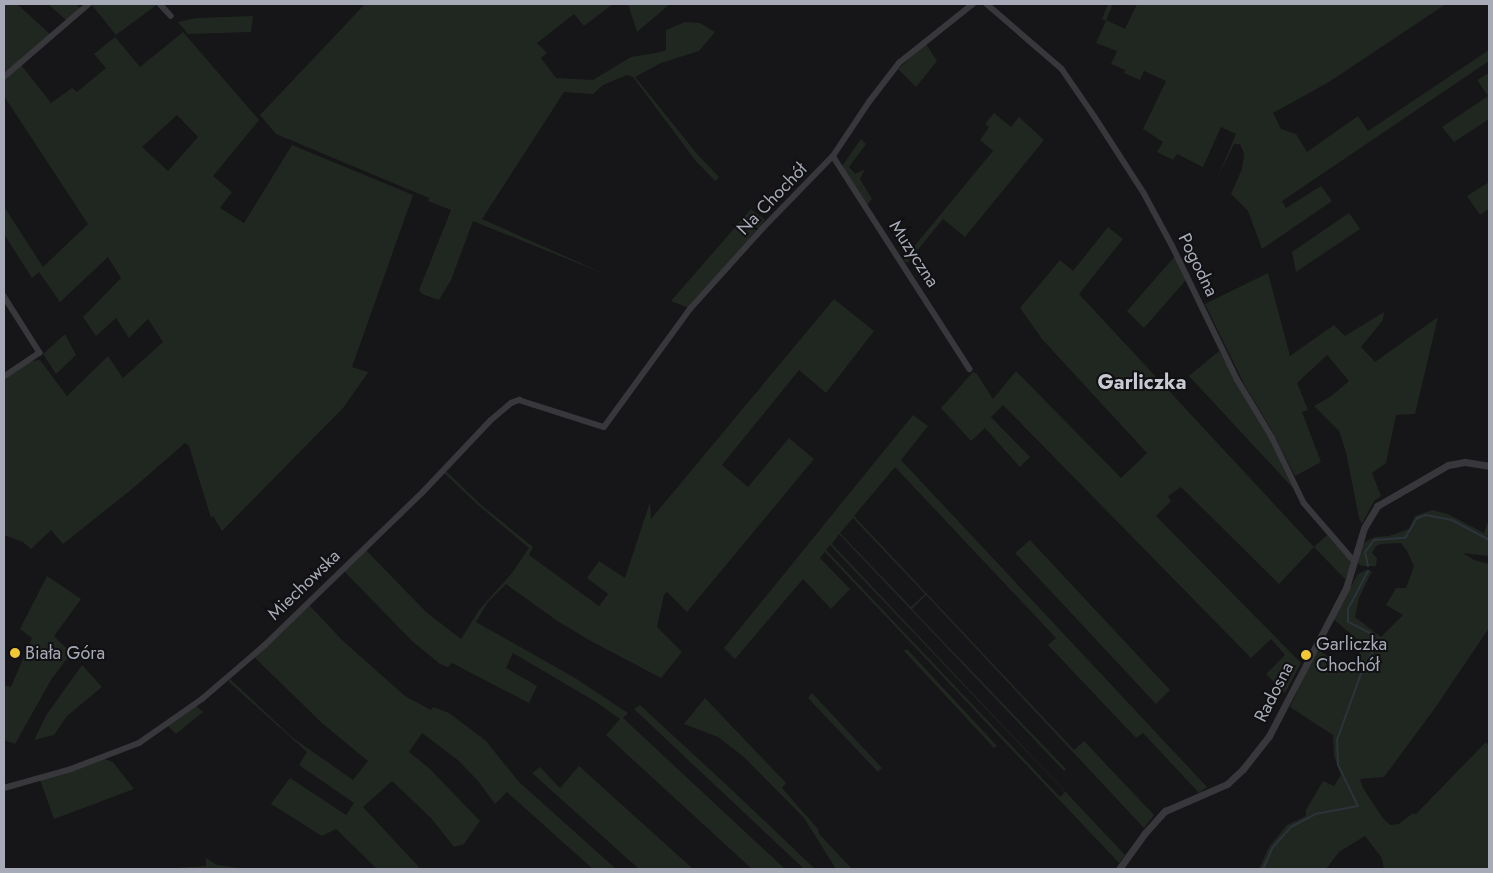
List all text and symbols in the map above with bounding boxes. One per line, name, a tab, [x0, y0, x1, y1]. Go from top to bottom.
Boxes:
street label: Na Chochół	[732, 159, 812, 239]
street label: Muzyczna	[884, 217, 944, 291]
street label: Pogodna	[1173, 230, 1223, 300]
district label: Garliczka	[1098, 370, 1186, 394]
street label: Miechowska	[263, 545, 345, 625]
place label: Garliczka Chochół	[1316, 634, 1387, 676]
place label: Biała Góra	[25, 642, 105, 664]
marker: Biała Góra	[9, 647, 21, 659]
marker: Garliczka Chochół	[1300, 649, 1312, 661]
street label: Radosna	[1250, 659, 1298, 725]

